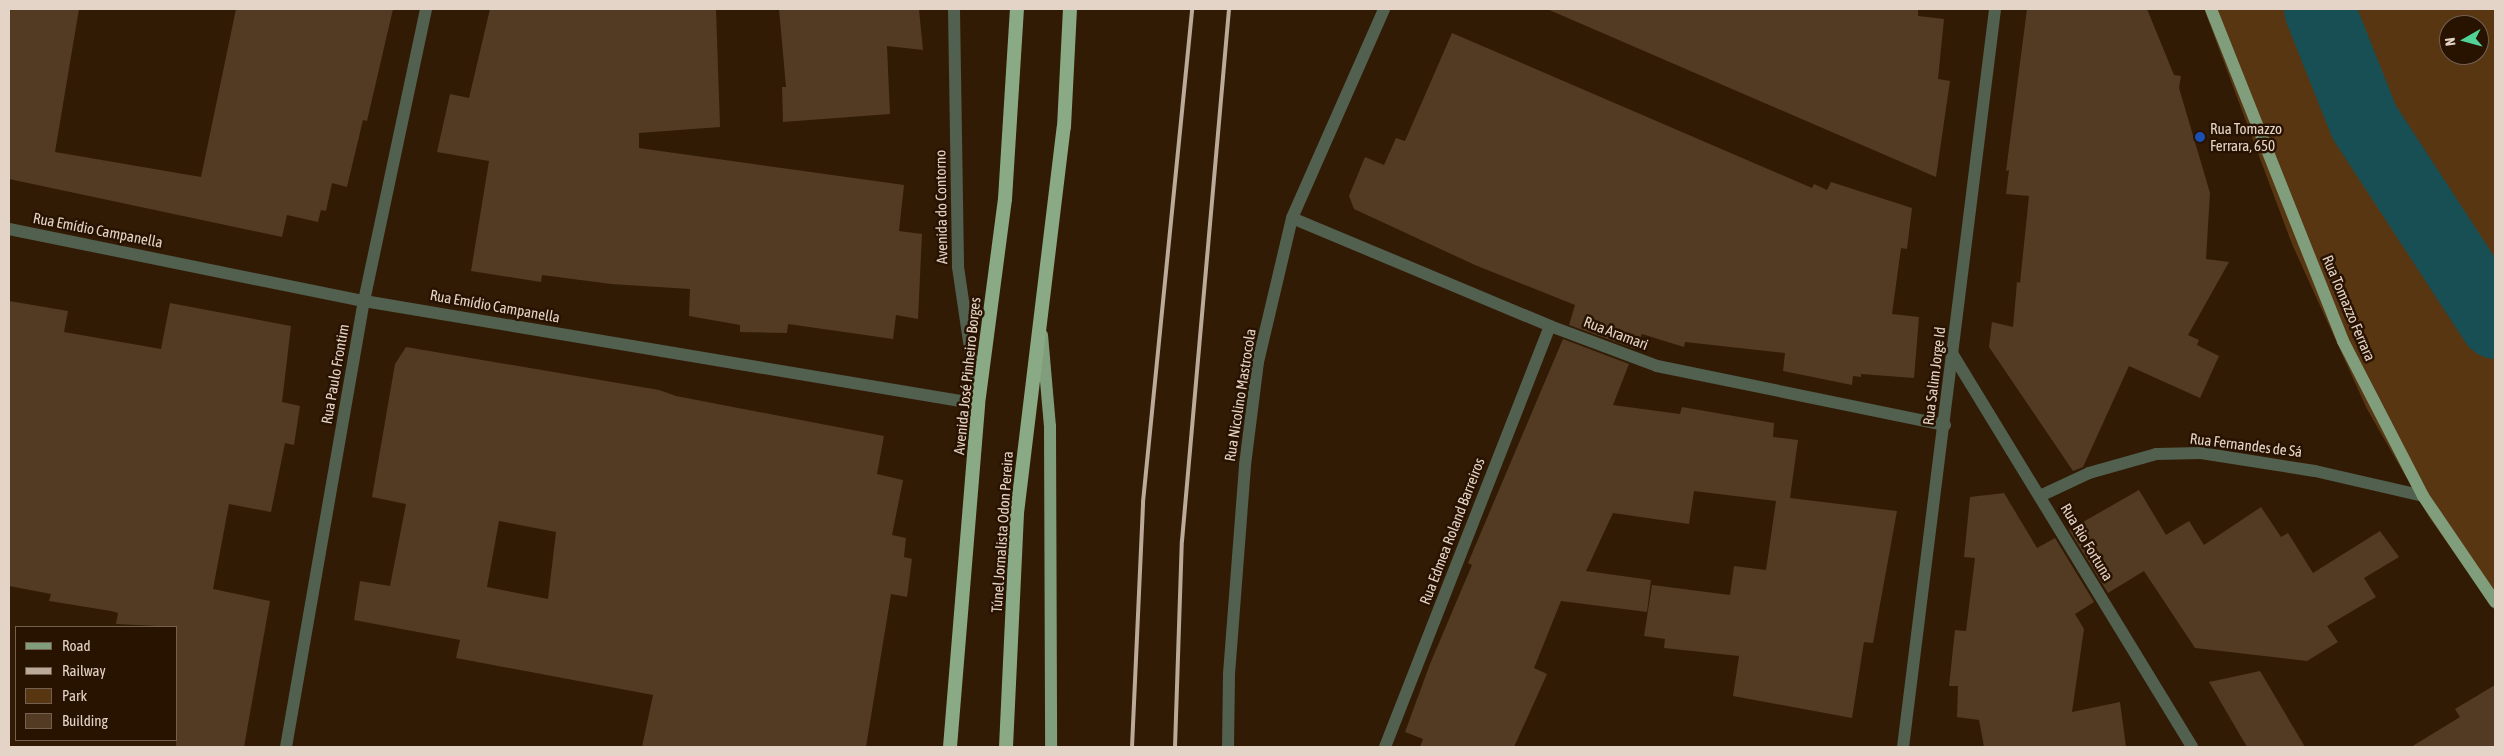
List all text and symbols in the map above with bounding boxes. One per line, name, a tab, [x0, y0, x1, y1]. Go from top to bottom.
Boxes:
north arrow	[2439, 15, 2489, 65]
text: N	[2442, 37, 2459, 47]
place label: Rua Tomazzo Ferrara, 650	[2210, 119, 2282, 154]
marker: Rua Tomazzo Ferrara, 650	[2194, 131, 2206, 143]
street label: Avenida do Contorno	[931, 150, 951, 264]
street label: Rua Emídio Campanella	[32, 209, 164, 251]
street label: Rua Tomazzo Ferrara	[2319, 252, 2379, 364]
street label: Rua Emídio Campanella	[429, 286, 561, 326]
street label: Avenida José Pinheiro Borges	[950, 296, 984, 456]
street label: Rua Aramari	[1581, 312, 1651, 354]
street label: Rua Paulo Frontim	[317, 323, 353, 425]
street label: Rua Salim Jorge Id	[1919, 326, 1949, 426]
street label: Rua Nicolino Mastrocola	[1221, 327, 1259, 463]
street label: Rua Fernandes de Sá	[2189, 429, 2303, 461]
street label: Túnel Jornalista Odon Pereira	[987, 451, 1017, 613]
street label: Rua Edmea Roland Barreiros	[1416, 455, 1488, 607]
street label: Rua Rio Fortuna	[2057, 500, 2117, 584]
legend	[15, 626, 178, 741]
text: Road	[62, 637, 91, 654]
text: Railway	[62, 662, 106, 679]
text: Park	[62, 687, 87, 704]
text: Building	[62, 712, 108, 729]

